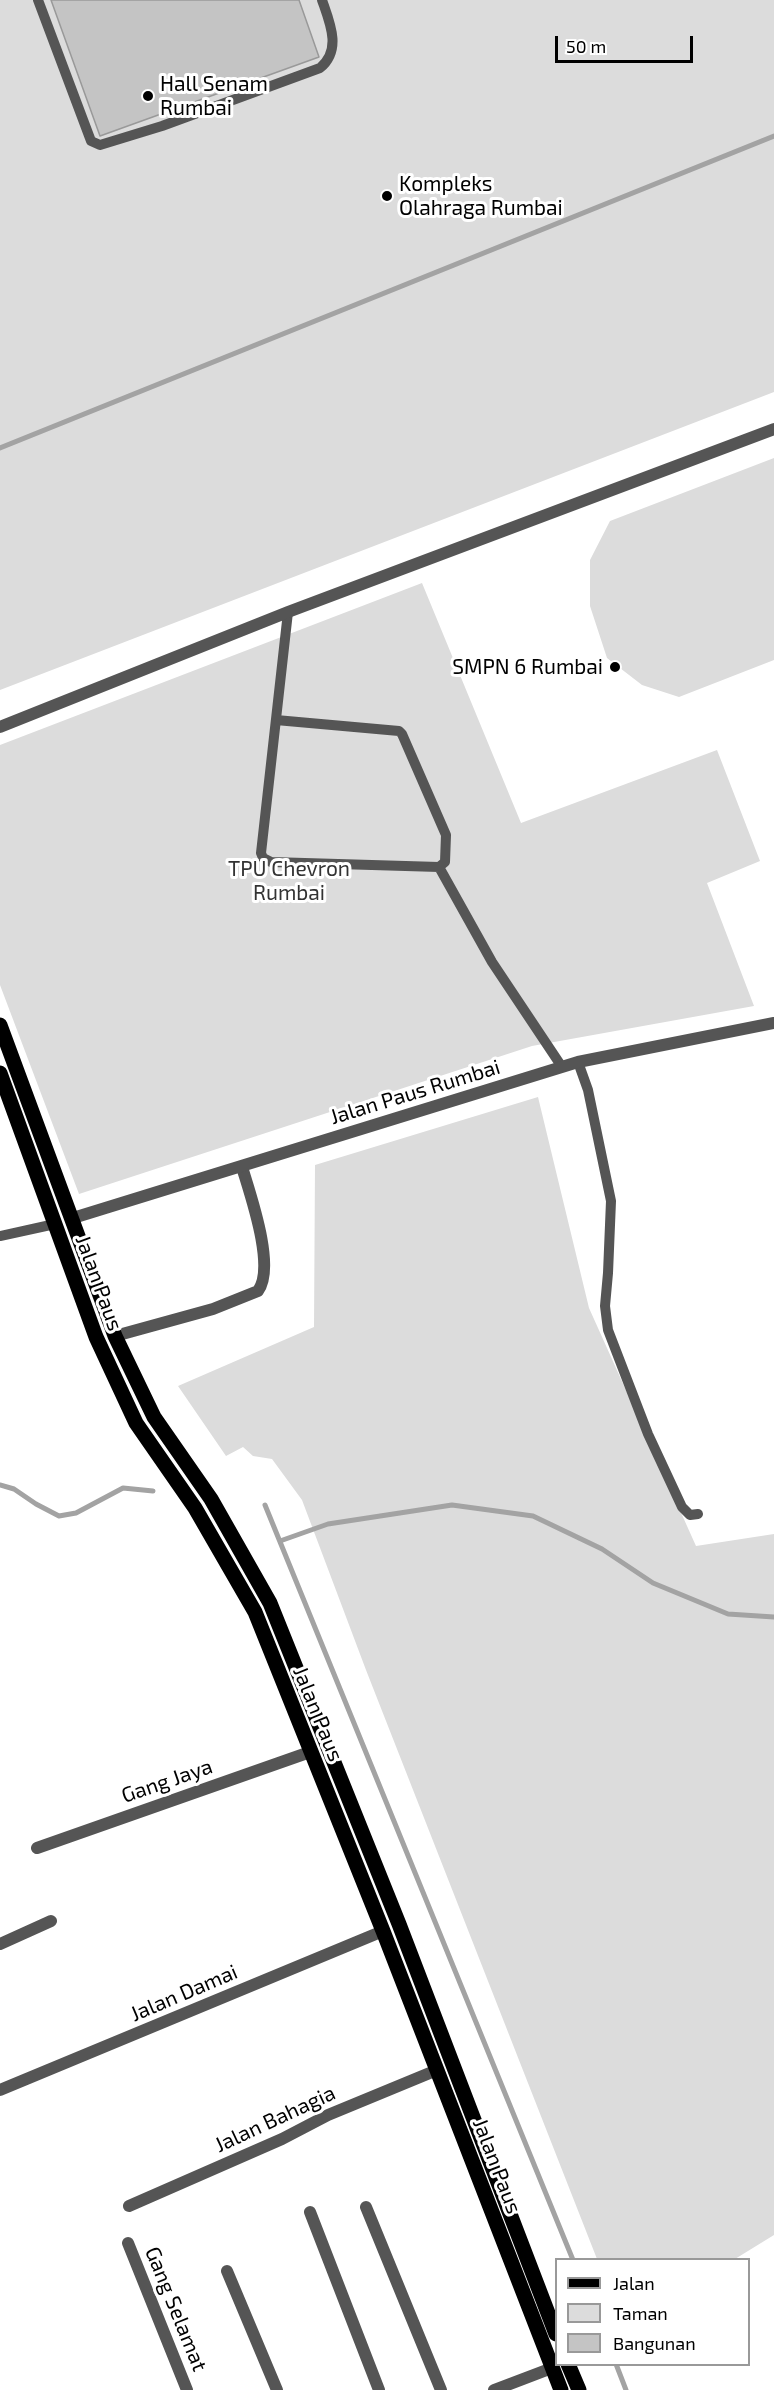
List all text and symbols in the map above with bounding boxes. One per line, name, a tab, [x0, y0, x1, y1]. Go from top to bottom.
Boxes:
scale bar	[558, 24, 696, 62]
text: 50 m	[566, 35, 606, 57]
place label: Hall Senam Rumbai	[160, 71, 268, 121]
marker: Hall Senam Rumbai	[141, 89, 155, 103]
place label: Kompleks Olahraga Rumbai	[399, 171, 563, 221]
marker: Kompleks Olahraga Rumbai	[380, 189, 394, 203]
place label: SMPN 6 Rumbai	[452, 654, 603, 680]
marker: SMPN 6 Rumbai	[608, 660, 622, 674]
park label: TPU Chevron Rumbai	[228, 856, 350, 906]
street label: Jalan Paus Rumbai	[327, 1054, 503, 1130]
street label: Jalan Paus	[70, 1232, 128, 1334]
street label: Jalan Paus	[288, 1663, 348, 1765]
street label: Gang Jaya	[118, 1754, 216, 1808]
street label: Jalan Damai	[127, 1959, 241, 2027]
street label: Jalan Bahagia	[211, 2080, 339, 2158]
street label: Jalan Paus	[467, 2115, 527, 2217]
street label: Gang Selamat	[140, 2243, 212, 2375]
legend	[555, 2258, 750, 2366]
text: Jalan	[613, 2272, 655, 2294]
text: Taman	[613, 2302, 668, 2324]
text: Bangunan	[613, 2332, 696, 2354]

